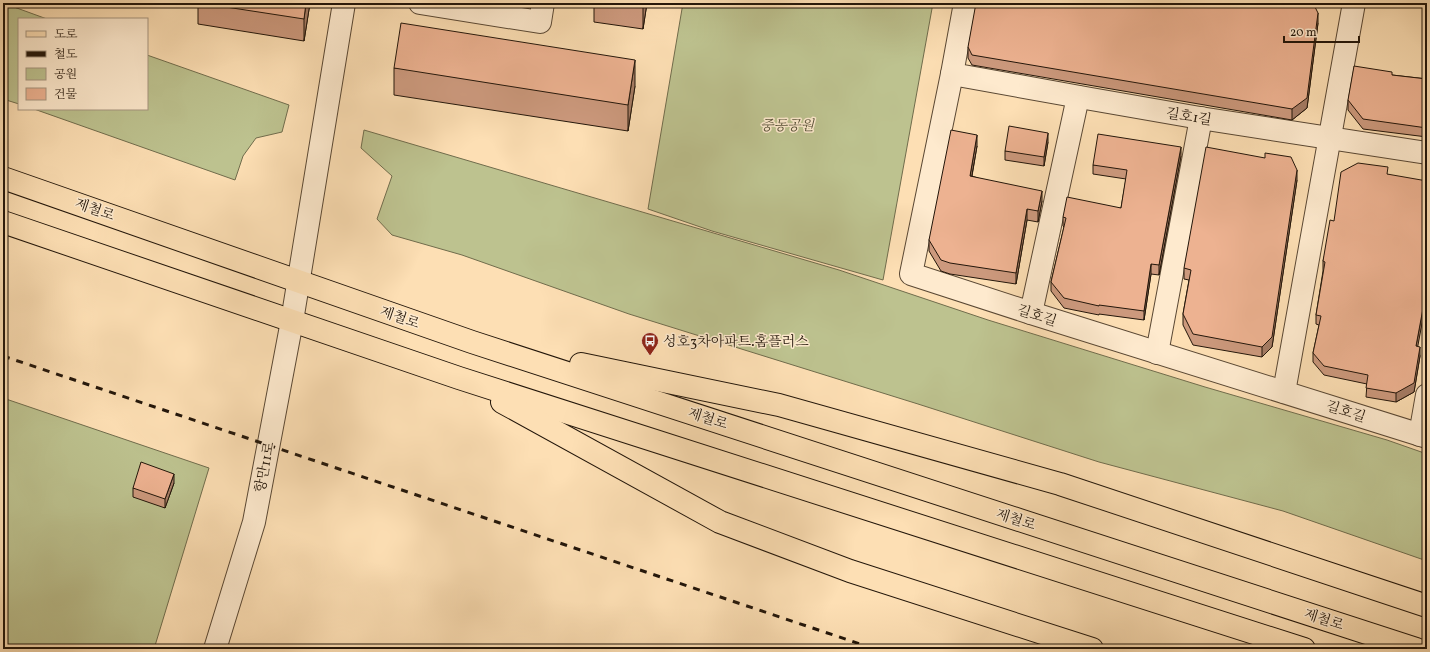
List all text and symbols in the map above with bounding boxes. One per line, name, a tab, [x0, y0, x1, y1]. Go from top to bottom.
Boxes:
legend	[18, 18, 148, 110]
scale bar	[1284, 18, 1359, 44]
text: 20 m	[1290, 25, 1317, 41]
text: 도로	[54, 27, 78, 43]
text: 철도	[54, 47, 78, 63]
text: 공원	[54, 67, 77, 83]
text: 건물	[54, 87, 78, 103]
street label: 길호1길	[1165, 104, 1213, 130]
park label: 중동공원	[760, 117, 816, 136]
street label: 제철로	[72, 195, 117, 226]
street label: 길호길	[1014, 301, 1059, 332]
street label: 제철로	[377, 303, 422, 334]
bus stop icon: 성호3차아파트.홈플러스	[640, 331, 660, 356]
place label: 성호3차아파트.홈플러스	[663, 333, 809, 352]
street label: 길호길	[1323, 397, 1368, 428]
street label: 제철로	[685, 404, 730, 435]
street label: 항만11로	[251, 440, 280, 494]
street label: 제철로	[993, 505, 1038, 536]
street label: 제철로	[1301, 605, 1346, 636]

